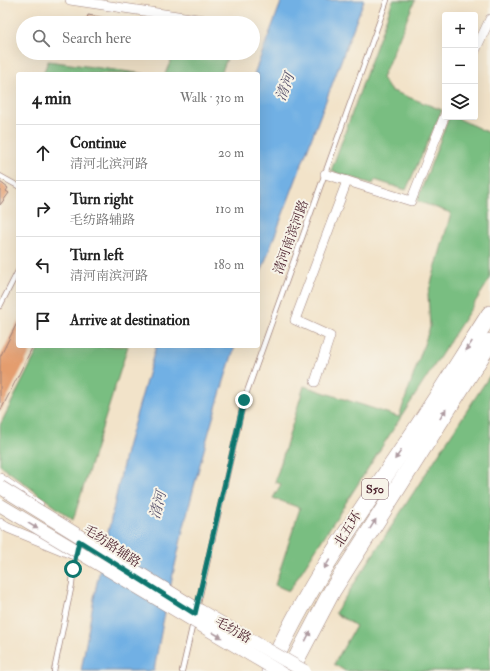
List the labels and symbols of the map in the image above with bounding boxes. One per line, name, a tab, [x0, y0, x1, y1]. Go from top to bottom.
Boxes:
water label: 清河	[272, 68, 299, 103]
street label: 清河南滨河路	[270, 198, 312, 276]
one-way arrow	[465, 341, 473, 351]
route end	[235, 391, 253, 409]
one-way arrow	[439, 408, 446, 420]
one-way arrow	[394, 450, 402, 461]
road number: S50	[362, 479, 388, 499]
water label: 清河	[146, 486, 171, 521]
street label: 北五环	[331, 508, 365, 550]
one-way arrow	[369, 519, 377, 529]
street label: 毛纺路辅路	[81, 521, 143, 571]
one-way arrow	[27, 522, 39, 529]
one-way arrow	[324, 558, 331, 570]
route start	[64, 560, 82, 578]
street label: 毛纺路	[212, 613, 254, 647]
one-way arrow	[305, 631, 311, 642]
one-way arrow	[211, 632, 223, 639]

